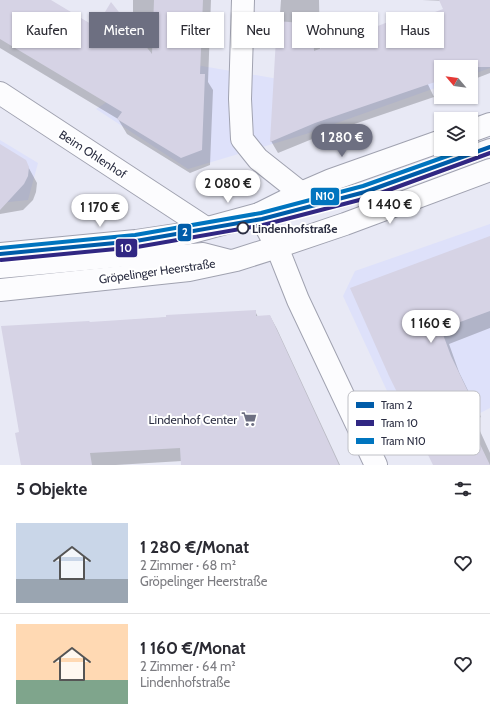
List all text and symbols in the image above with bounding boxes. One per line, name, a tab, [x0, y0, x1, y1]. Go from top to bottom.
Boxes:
chip: Kaufen	[12, 12, 81, 48]
chip: Mieten	[89, 12, 159, 48]
chip: Filter	[167, 12, 224, 48]
chip: Neu	[232, 12, 284, 48]
chip: Wohnung	[292, 12, 378, 48]
chip: Haus	[386, 12, 444, 48]
north arrow	[434, 60, 478, 104]
map controls	[434, 60, 478, 156]
button: layers	[434, 112, 478, 156]
pin: 1 280 €	[305, 124, 379, 158]
street label: Beim Ohlenhof	[56, 127, 130, 181]
text: 1 280 €	[321, 129, 363, 145]
pin: 2 080 €	[191, 170, 265, 204]
text: 2 080 €	[204, 175, 252, 191]
line badge: N10	[310, 187, 340, 206]
text: N10	[315, 189, 335, 203]
pin: 1 440 €	[353, 191, 427, 225]
pin: 1 170 €	[63, 194, 137, 228]
text: 1 440 €	[368, 196, 412, 212]
text: 1 170 €	[80, 199, 120, 215]
marker: Lindenhofstraße	[236, 221, 250, 235]
place label: Lindenhofstraße	[252, 221, 337, 236]
line badge: 2	[177, 223, 192, 242]
text: 2	[182, 225, 188, 239]
line badge: 10	[115, 238, 138, 258]
text: 10	[120, 241, 132, 255]
street label: Gröpelinger Heerstraße	[98, 255, 216, 287]
pin: 1 160 €	[394, 310, 468, 344]
text: 1 160 €	[411, 315, 451, 331]
legend	[348, 391, 480, 455]
text: Tram 2	[381, 398, 413, 412]
supermarket icon: Lindenhof Center	[240, 410, 258, 428]
place label: Lindenhof Center	[149, 412, 237, 427]
text: Tram 10	[381, 416, 418, 430]
text: Tram N10	[381, 434, 426, 448]
icon: filters	[452, 478, 474, 500]
text: 5 Objekte	[16, 479, 87, 499]
text: 1 280 €/Monat	[140, 537, 249, 557]
icon: home	[48, 539, 96, 587]
icon: heart	[452, 552, 474, 574]
text: 2 Zimmer · 68 m²	[140, 557, 236, 573]
text: Gröpelinger Heerstraße	[140, 573, 267, 589]
text: 1 160 €/Monat	[140, 638, 246, 658]
icon: home	[48, 640, 96, 688]
icon: heart	[452, 653, 474, 675]
text: 2 Zimmer · 64 m²	[140, 658, 236, 674]
text: Lindenhofstraße	[140, 674, 230, 690]

